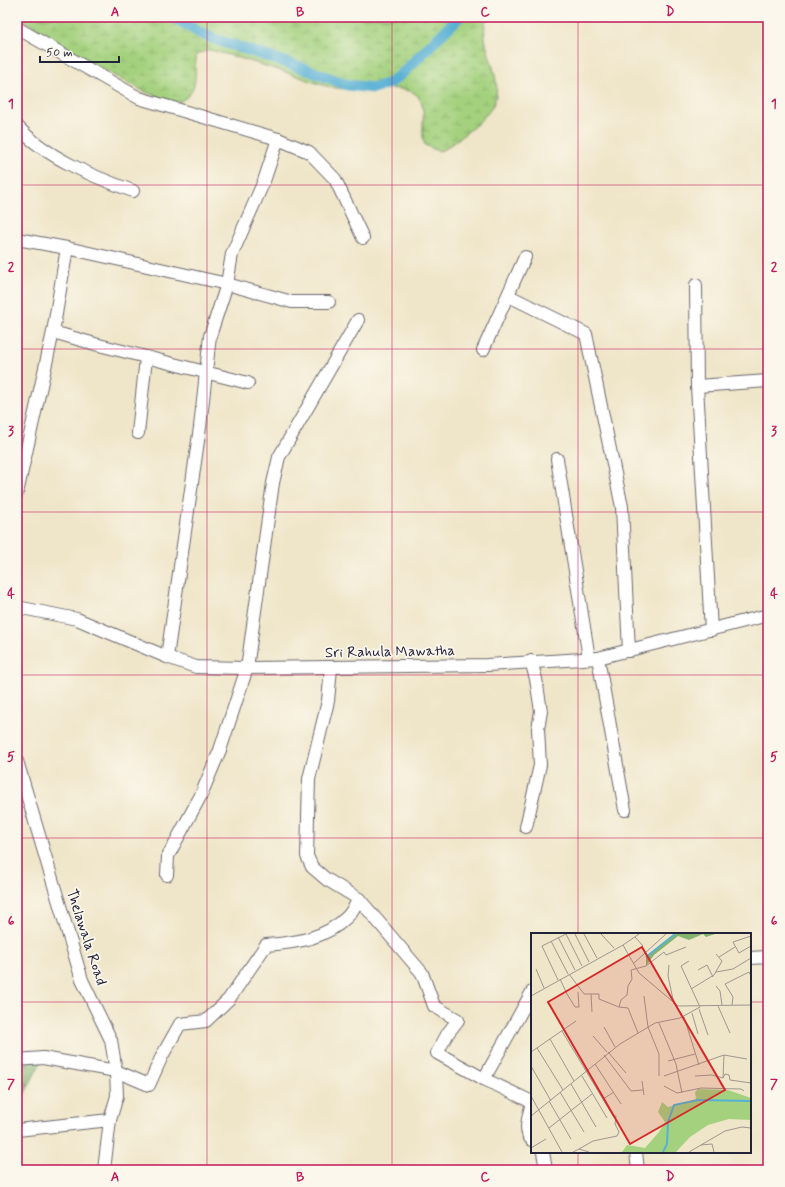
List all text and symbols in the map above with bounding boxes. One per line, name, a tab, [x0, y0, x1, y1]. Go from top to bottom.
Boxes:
text: A	[111, 4, 119, 21]
text: B	[296, 4, 305, 21]
text: C	[480, 4, 490, 21]
text: D	[666, 4, 675, 21]
scale bar	[40, 38, 119, 64]
text: 50 m	[46, 45, 73, 61]
text: 1	[8, 96, 14, 113]
text: 1	[771, 96, 777, 113]
text: 2	[8, 259, 15, 276]
text: 2	[771, 259, 778, 276]
text: 3	[8, 423, 14, 440]
text: 3	[771, 423, 777, 440]
text: 4	[7, 586, 15, 603]
text: 4	[770, 586, 778, 603]
street label: Sri Rahula Mawatha	[325, 641, 455, 663]
text: 5	[7, 749, 15, 766]
text: 5	[770, 749, 778, 766]
street label: Thelawala Road	[61, 887, 111, 988]
text: 6	[8, 913, 15, 930]
text: 6	[771, 913, 778, 930]
inset map	[531, 933, 751, 1153]
text: 7	[7, 1076, 15, 1093]
text: 7	[770, 1076, 778, 1093]
text: A	[111, 1169, 119, 1186]
text: B	[296, 1169, 305, 1186]
text: C	[480, 1169, 490, 1186]
text: D	[666, 1169, 675, 1186]

